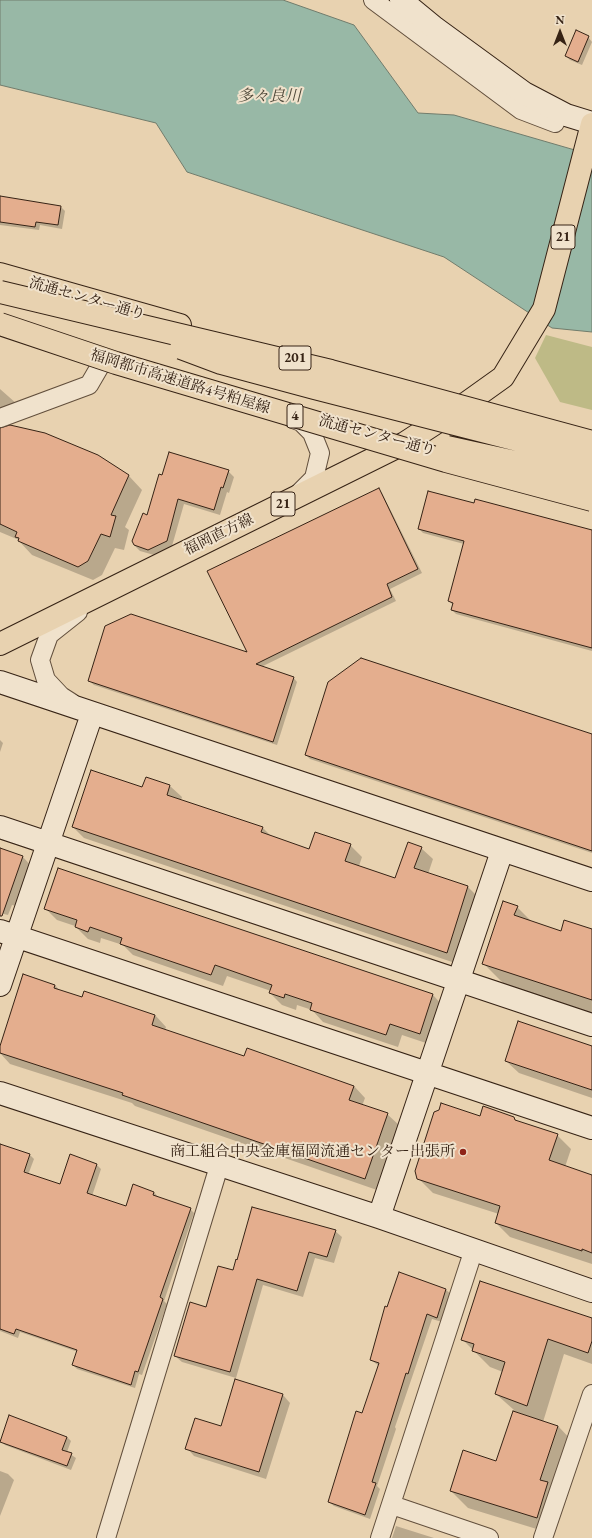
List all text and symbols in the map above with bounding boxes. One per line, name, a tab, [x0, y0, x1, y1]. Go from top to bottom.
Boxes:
north arrow	[540, 12, 580, 52]
text: N	[556, 13, 564, 27]
water label: 多々良川	[237, 87, 301, 107]
road number: 21	[551, 225, 575, 249]
street label: 流通センター通り	[27, 274, 147, 324]
street label: 福岡都市高速道路4号粕屋線	[88, 346, 272, 418]
road number: 201	[279, 346, 311, 370]
road number: 4	[287, 404, 303, 428]
street label: 流通センター通り	[317, 412, 437, 460]
road number: 21	[271, 492, 295, 516]
street label: 福岡直方線	[181, 510, 257, 560]
place label: 商工組合中央金庫福岡流通センター出張所	[170, 1143, 455, 1161]
marker: 商工組合中央金庫福岡流通センター出張所	[458, 1147, 468, 1157]

